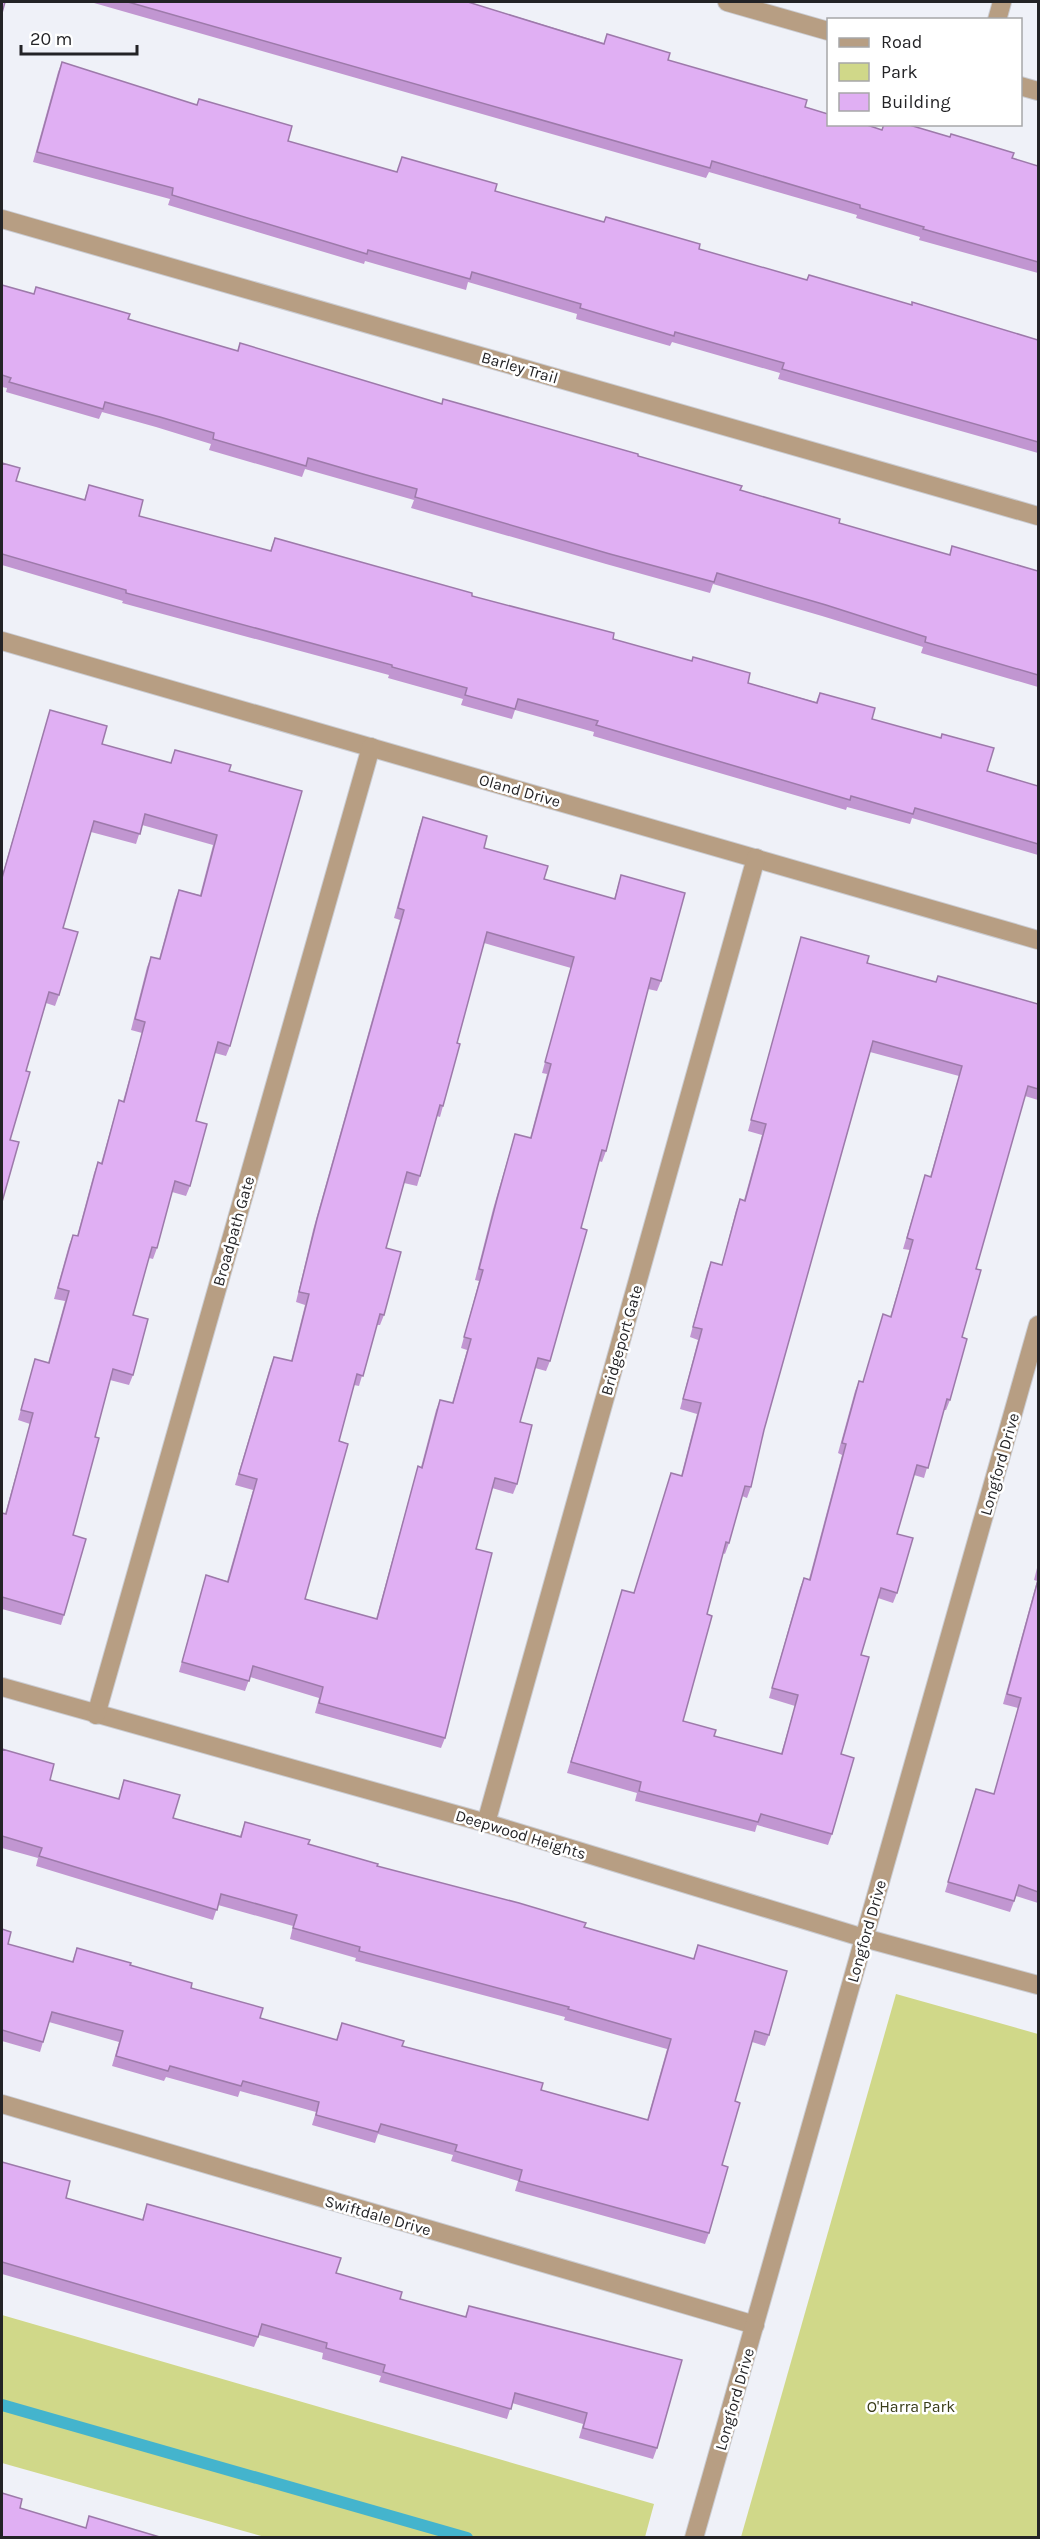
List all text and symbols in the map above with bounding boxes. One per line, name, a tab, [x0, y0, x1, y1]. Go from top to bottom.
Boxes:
scale bar	[21, 18, 136, 56]
legend	[827, 18, 1022, 126]
text: 20 m	[30, 28, 72, 50]
text: Road	[881, 31, 922, 53]
text: Park	[881, 61, 918, 83]
text: Building	[881, 91, 951, 113]
street label: Barley Trail	[479, 347, 561, 388]
street label: Oland Drive	[477, 770, 563, 811]
street label: Broadpath Gate	[209, 1174, 258, 1288]
street label: Bridgeport Gate	[597, 1283, 646, 1398]
street label: Longford Drive	[976, 1411, 1023, 1518]
street label: Deepwood Heights	[453, 1806, 588, 1863]
street label: Longford Drive	[843, 1878, 890, 1985]
street label: Swiftdale Drive	[323, 2191, 433, 2240]
street label: Longford Drive	[711, 2346, 758, 2453]
park label: O'Harra Park	[867, 2397, 955, 2416]

